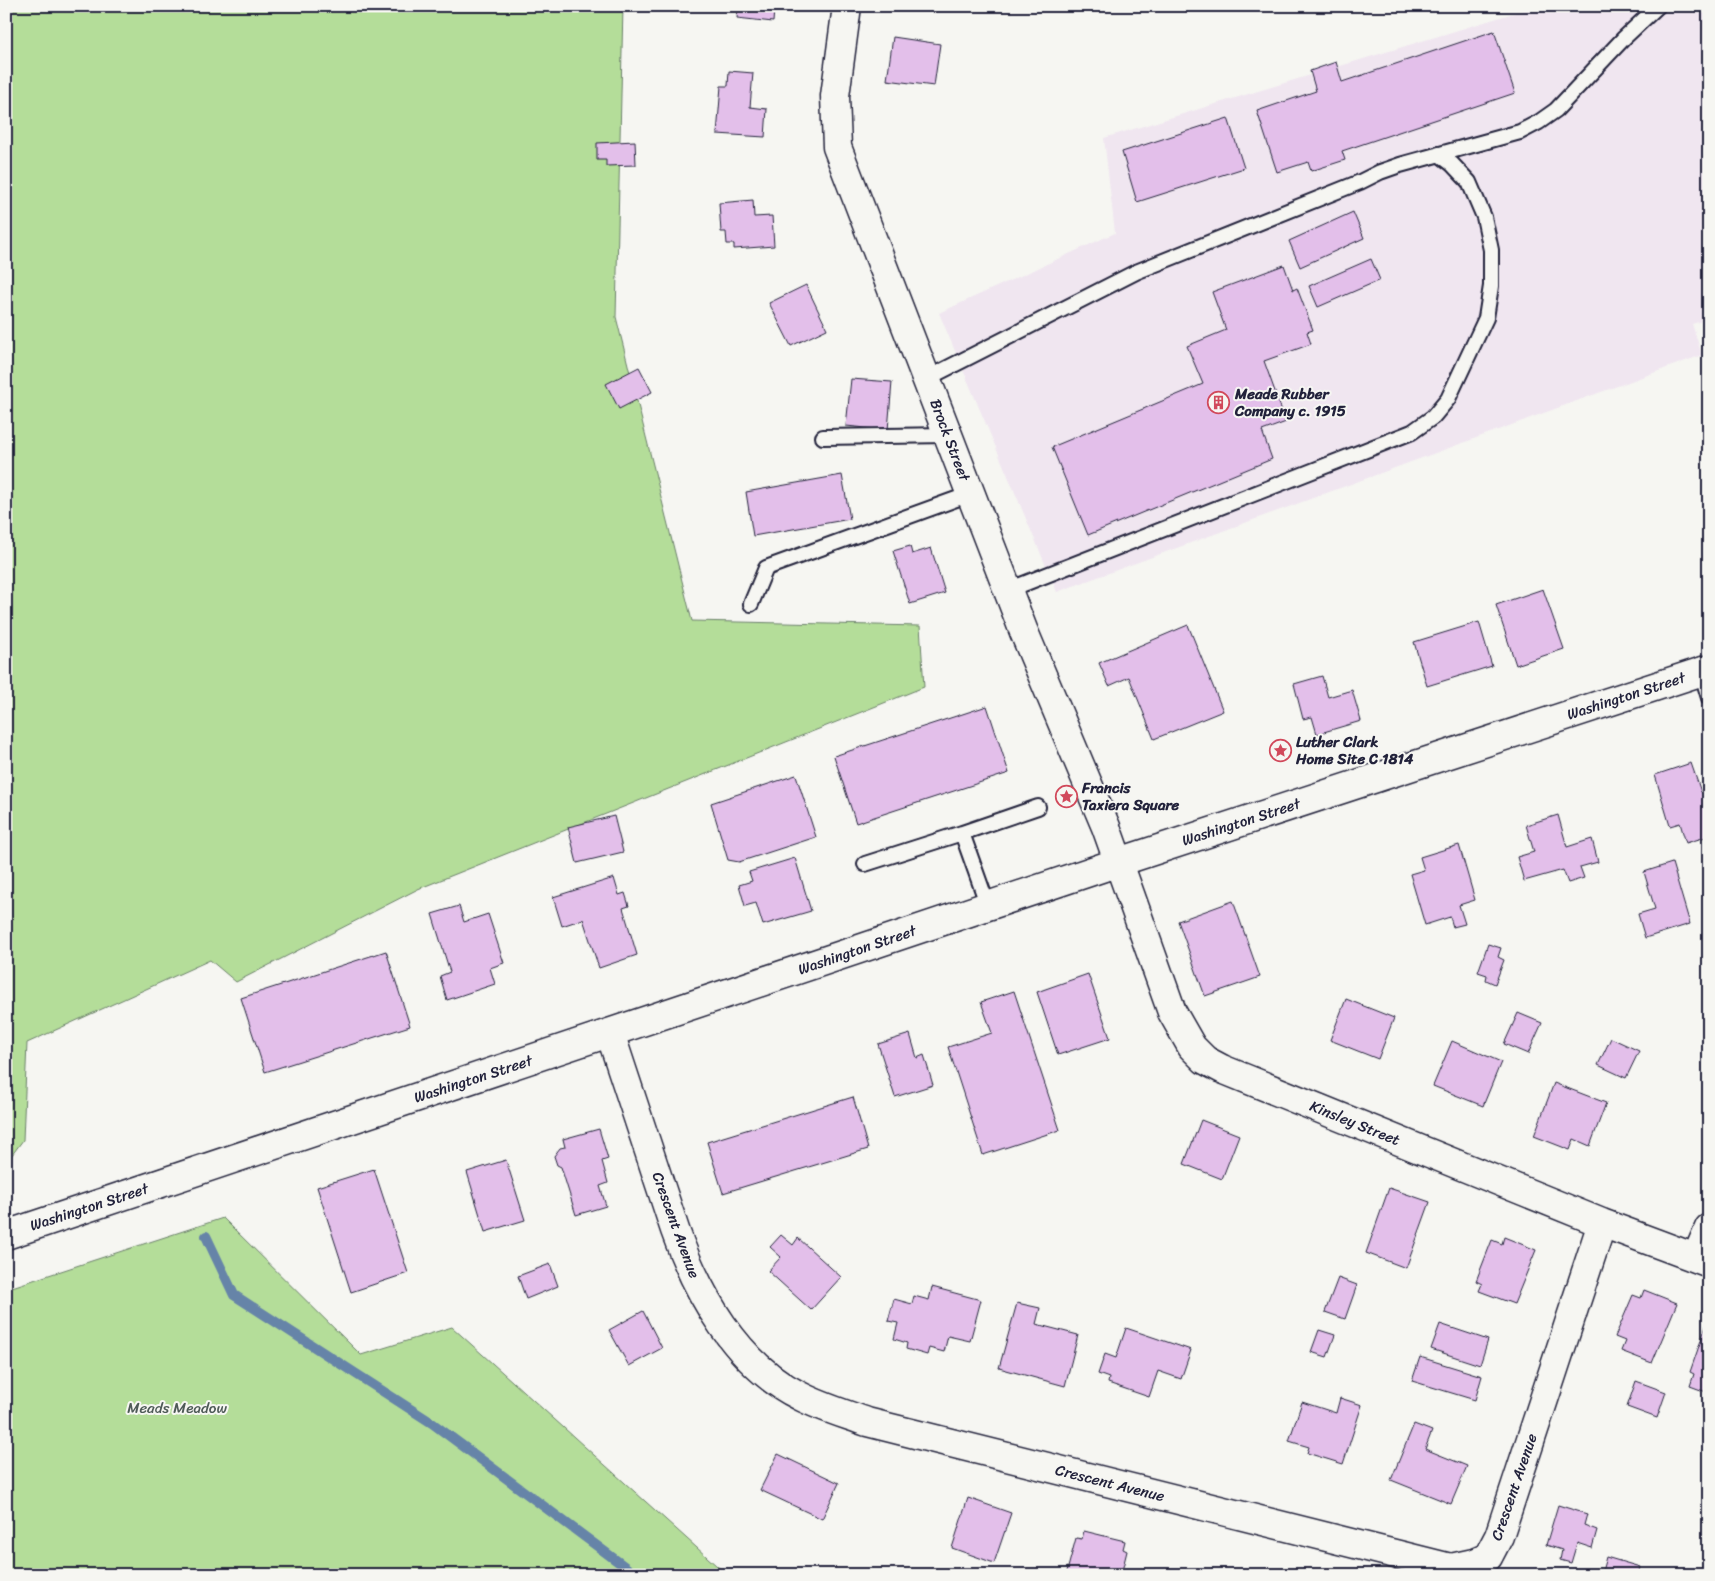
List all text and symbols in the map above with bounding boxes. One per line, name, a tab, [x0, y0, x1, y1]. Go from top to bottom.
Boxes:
place label: Meade Rubber Company c. 1915	[1234, 381, 1346, 424]
building icon: Meade Rubber Company c. 1915	[1207, 391, 1231, 415]
street label: Brock Street	[922, 395, 978, 486]
street label: Washington Street	[1563, 664, 1690, 727]
place label: Luther Clark Home Site C 1814	[1295, 729, 1414, 772]
place icon: Luther Clark Home Site C 1814	[1268, 739, 1292, 763]
place label: Francis Taxiera Square	[1081, 775, 1180, 818]
place icon: Francis Taxiera Square	[1054, 785, 1078, 809]
street label: Washington Street	[1178, 790, 1305, 853]
street label: Washington Street	[794, 917, 920, 982]
street label: Washington Street	[410, 1047, 537, 1110]
street label: Kinsley Street	[1306, 1093, 1405, 1153]
street label: Crescent Avenue	[645, 1168, 707, 1282]
street label: Washington Street	[26, 1175, 153, 1238]
park label: Meads Meadow	[127, 1395, 227, 1421]
street label: Crescent Avenue	[1484, 1430, 1545, 1544]
street label: Crescent Avenue	[1053, 1457, 1168, 1509]

